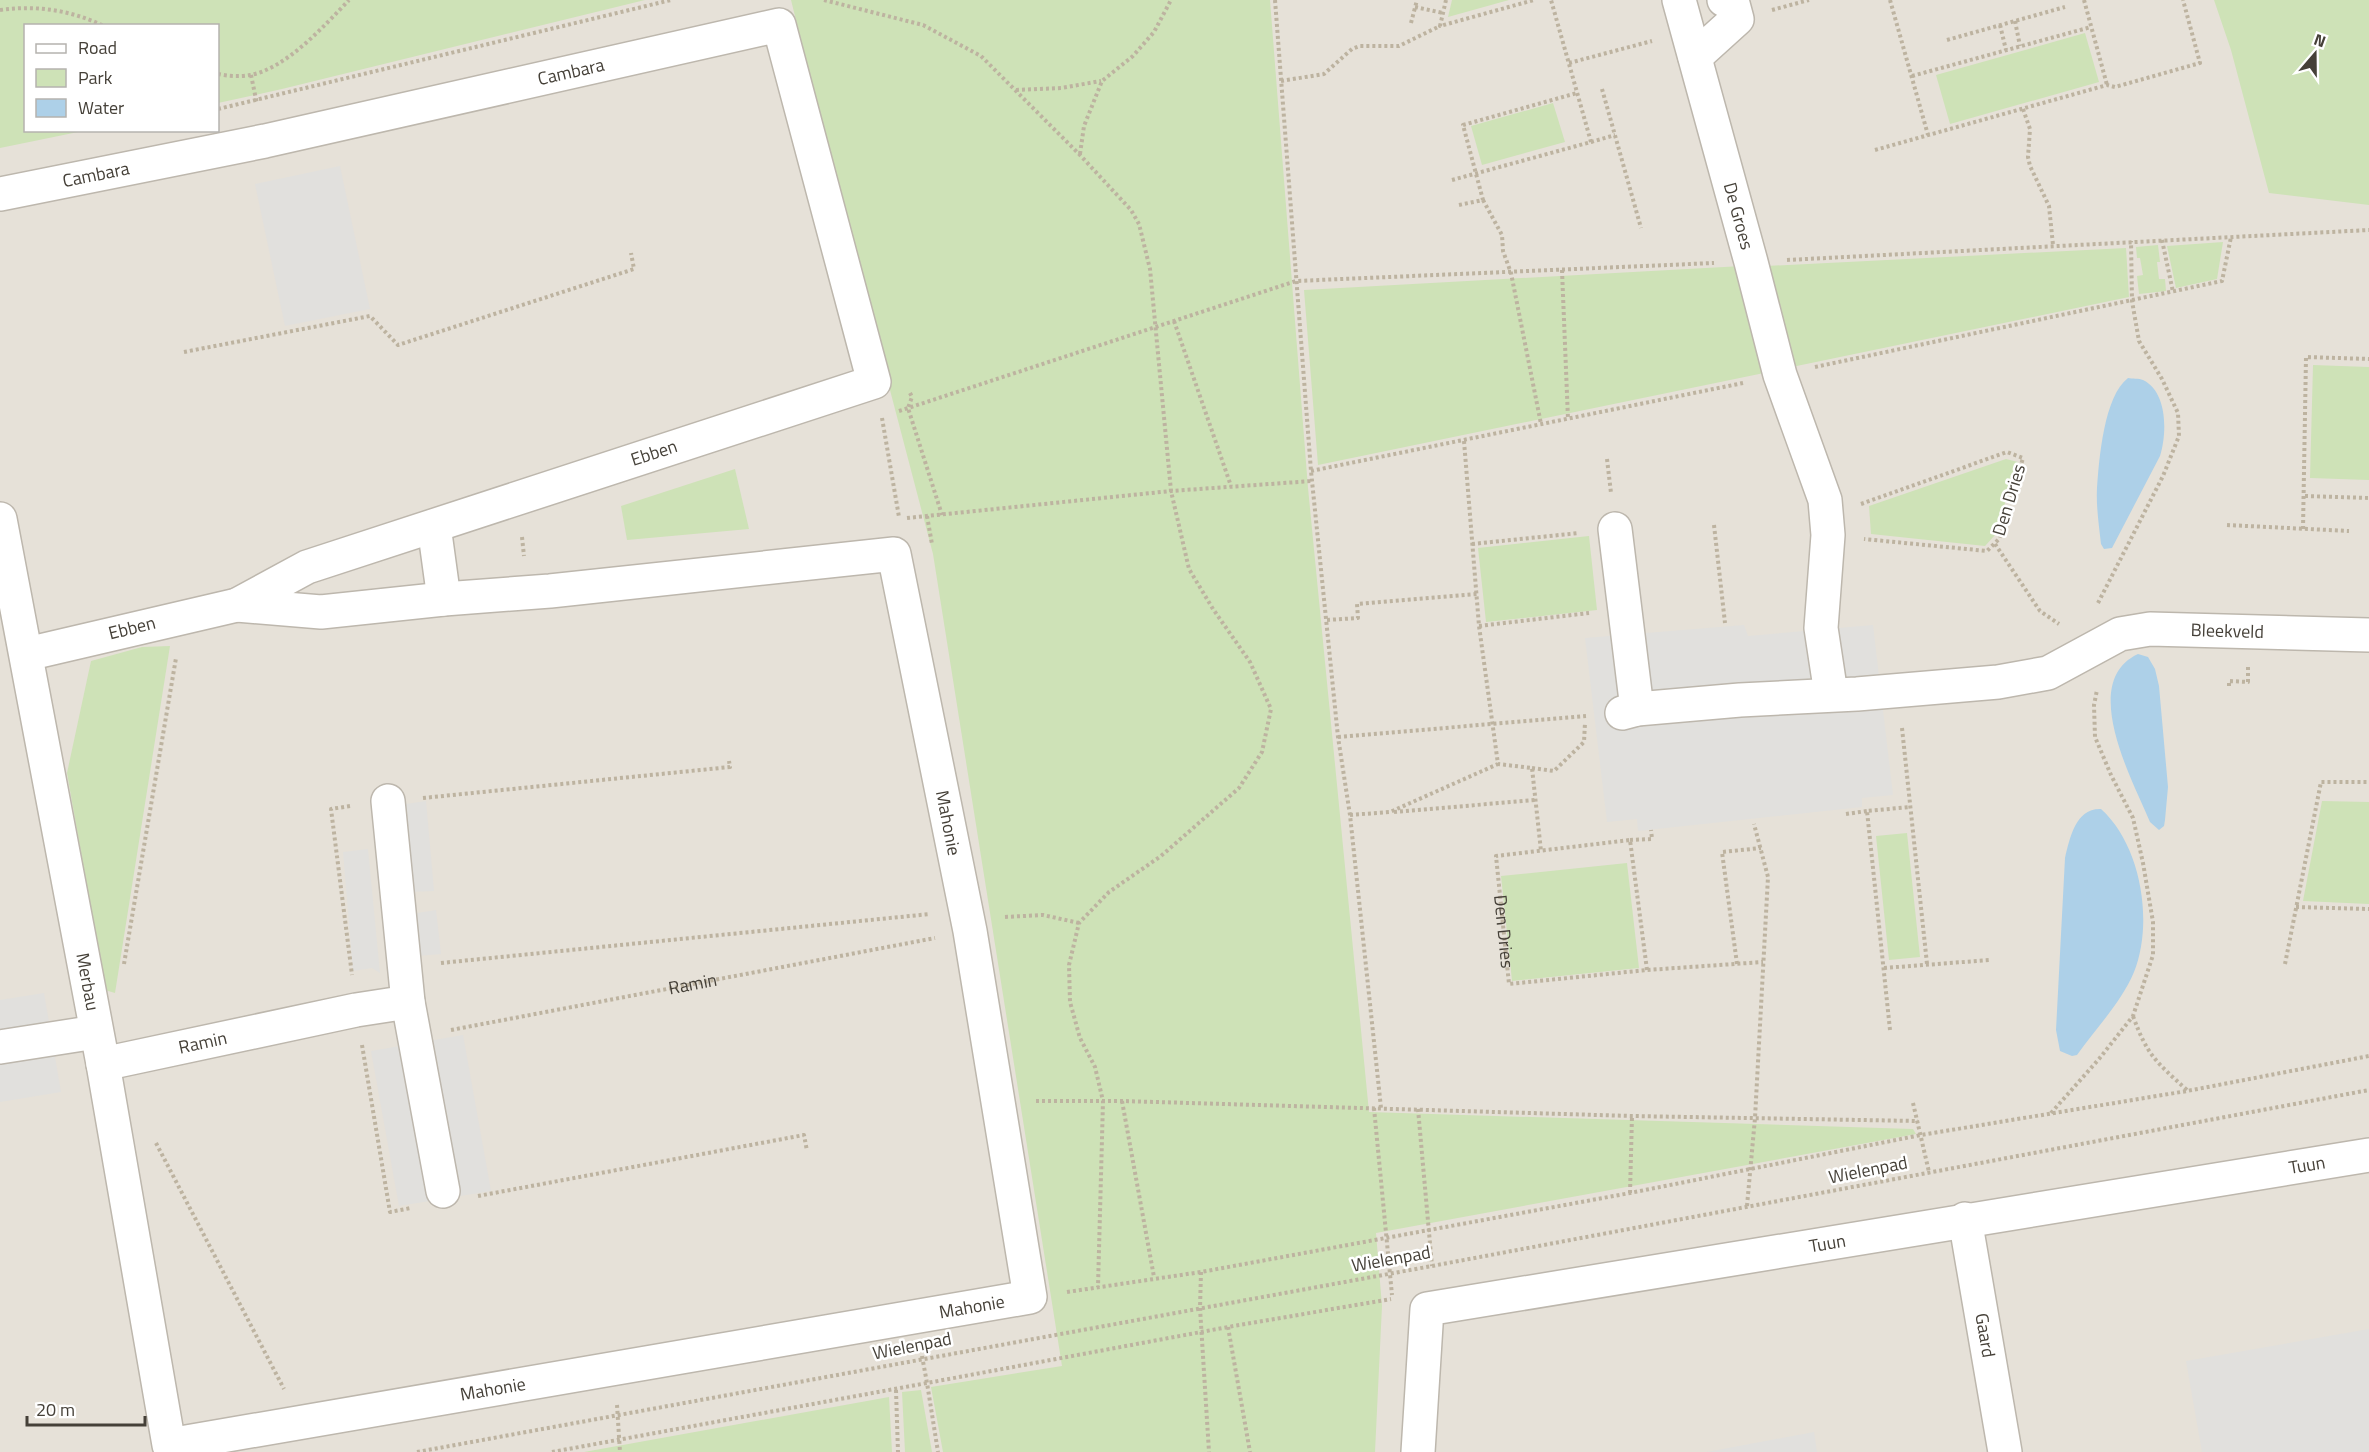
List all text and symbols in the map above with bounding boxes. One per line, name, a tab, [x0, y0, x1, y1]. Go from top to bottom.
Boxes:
legend	[24, 24, 219, 132]
north arrow	[2285, 24, 2345, 84]
text: N	[2311, 27, 2329, 53]
text: Road	[78, 34, 117, 61]
street label: Cambara	[535, 51, 607, 92]
text: Park	[78, 64, 113, 91]
text: Water	[78, 94, 124, 121]
street label: Cambara	[60, 154, 132, 194]
street label: De Groes	[1717, 179, 1761, 253]
street label: Ebben	[627, 432, 681, 473]
street label: Den Dries	[1985, 461, 2032, 539]
street label: Ebben	[105, 609, 158, 646]
street label: Bleekveld	[2190, 616, 2264, 645]
street label: Mahonie	[929, 788, 968, 858]
street label: Den Dries	[1487, 894, 1521, 969]
street label: Merbau	[69, 951, 107, 1013]
street label: Ramin	[666, 966, 719, 1001]
street label: Ramin	[176, 1024, 229, 1061]
street label: Tuun	[2287, 1148, 2327, 1181]
street label: Wielenpad	[1826, 1149, 1910, 1190]
street label: Tuun	[1807, 1227, 1848, 1259]
street label: Wielenpad	[1349, 1238, 1433, 1279]
street label: Mahonie	[937, 1288, 1007, 1325]
street label: Gaard	[1968, 1311, 2003, 1360]
street label: Wielenpad	[870, 1325, 954, 1366]
street label: Mahonie	[458, 1370, 528, 1408]
scale bar	[27, 1389, 146, 1427]
text: 20 m	[36, 1396, 75, 1423]

